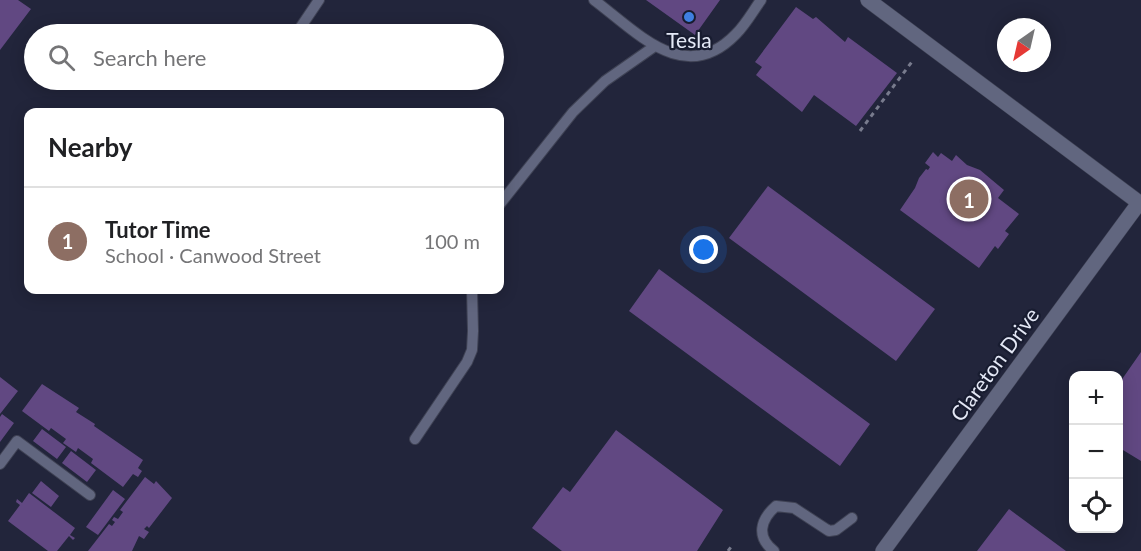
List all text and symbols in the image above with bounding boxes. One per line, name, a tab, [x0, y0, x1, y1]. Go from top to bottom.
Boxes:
marker: Tesla	[682, 10, 696, 24]
north arrow	[997, 18, 1051, 72]
search box	[24, 24, 504, 90]
place label: Tesla	[666, 27, 712, 52]
icon: search	[45, 41, 78, 74]
text: Search here	[93, 44, 206, 71]
text: Nearby	[48, 131, 133, 163]
pin: 1	[950, 176, 988, 222]
text: Tutor Time	[105, 216, 211, 243]
text: 1	[62, 229, 73, 253]
text: 100 m	[424, 229, 480, 253]
your location	[689, 235, 718, 264]
text: School · Canwood Street	[105, 243, 321, 267]
street label: Clareton Drive	[944, 302, 1044, 426]
map controls	[1069, 371, 1123, 533]
button: +	[1069, 371, 1123, 425]
button: −	[1069, 425, 1123, 479]
button: locate	[1069, 479, 1123, 533]

